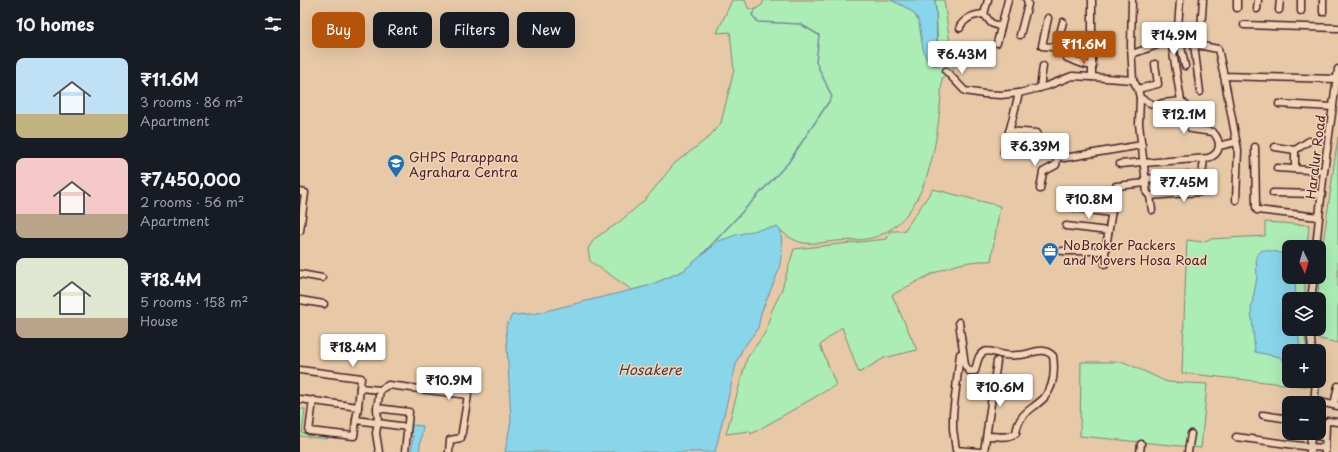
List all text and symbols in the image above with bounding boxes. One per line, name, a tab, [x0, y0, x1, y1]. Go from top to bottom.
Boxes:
text: 10 homes	[16, 11, 94, 37]
chip: Buy	[312, 12, 365, 48]
chip: Rent	[373, 12, 432, 48]
chip: Filters	[440, 12, 509, 48]
chip: New	[517, 12, 575, 48]
icon: filters	[262, 13, 284, 35]
pin: ₹14.9M	[1141, 22, 1207, 56]
text: ₹14.9M	[1151, 25, 1197, 44]
pin: ₹11.6M	[1051, 31, 1117, 65]
text: ₹11.6M	[1062, 34, 1106, 53]
pin: ₹6.43M	[929, 41, 995, 75]
text: ₹6.43M	[937, 44, 987, 63]
text: ₹11.6M	[140, 66, 199, 92]
icon: home	[48, 74, 96, 122]
text: 3 rooms · 86 m²	[140, 92, 243, 111]
pin: ₹12.1M	[1151, 101, 1217, 135]
text: ₹12.1M	[1162, 104, 1206, 123]
text: Apartment	[140, 111, 209, 130]
street label: Haralur Road	[1300, 114, 1330, 200]
pin: ₹6.39M	[1002, 133, 1068, 167]
text: ₹6.39M	[1010, 136, 1060, 155]
place label: GHPS Parappana Agrahara Centra	[409, 147, 519, 181]
school or university icon: GHPS Parappana Agrahara Centra	[386, 153, 406, 178]
text: ₹7,450,000	[140, 166, 241, 192]
pin: ₹7.45M	[1151, 169, 1217, 203]
text: ₹7.45M	[1160, 172, 1208, 191]
icon: home	[48, 174, 96, 222]
pin: ₹10.8M	[1056, 186, 1122, 220]
text: ₹10.8M	[1065, 189, 1113, 208]
text: 2 rooms · 56 m²	[140, 192, 244, 211]
text: Apartment	[140, 211, 209, 230]
place label: NoBroker Packers and Movers Hosa Road	[1063, 235, 1207, 269]
north arrow	[1282, 240, 1326, 284]
map controls	[1282, 240, 1326, 440]
office icon: NoBroker Packers and Movers Hosa Road	[1040, 241, 1060, 266]
text: ₹18.4M	[140, 266, 201, 292]
icon: home	[48, 274, 96, 322]
text: 5 rooms · 158 m²	[140, 292, 248, 311]
button: layers	[1282, 292, 1326, 336]
text: House	[140, 311, 178, 330]
pin: ₹18.4M	[320, 334, 386, 368]
text: ₹18.4M	[330, 337, 376, 356]
button: +	[1282, 344, 1326, 388]
water label: Hosakere	[618, 359, 683, 380]
pin: ₹10.9M	[416, 367, 482, 401]
text: ₹10.9M	[426, 370, 473, 389]
pin: ₹10.6M	[967, 374, 1033, 408]
text: ₹10.6M	[976, 377, 1024, 396]
button: −	[1282, 396, 1326, 440]

